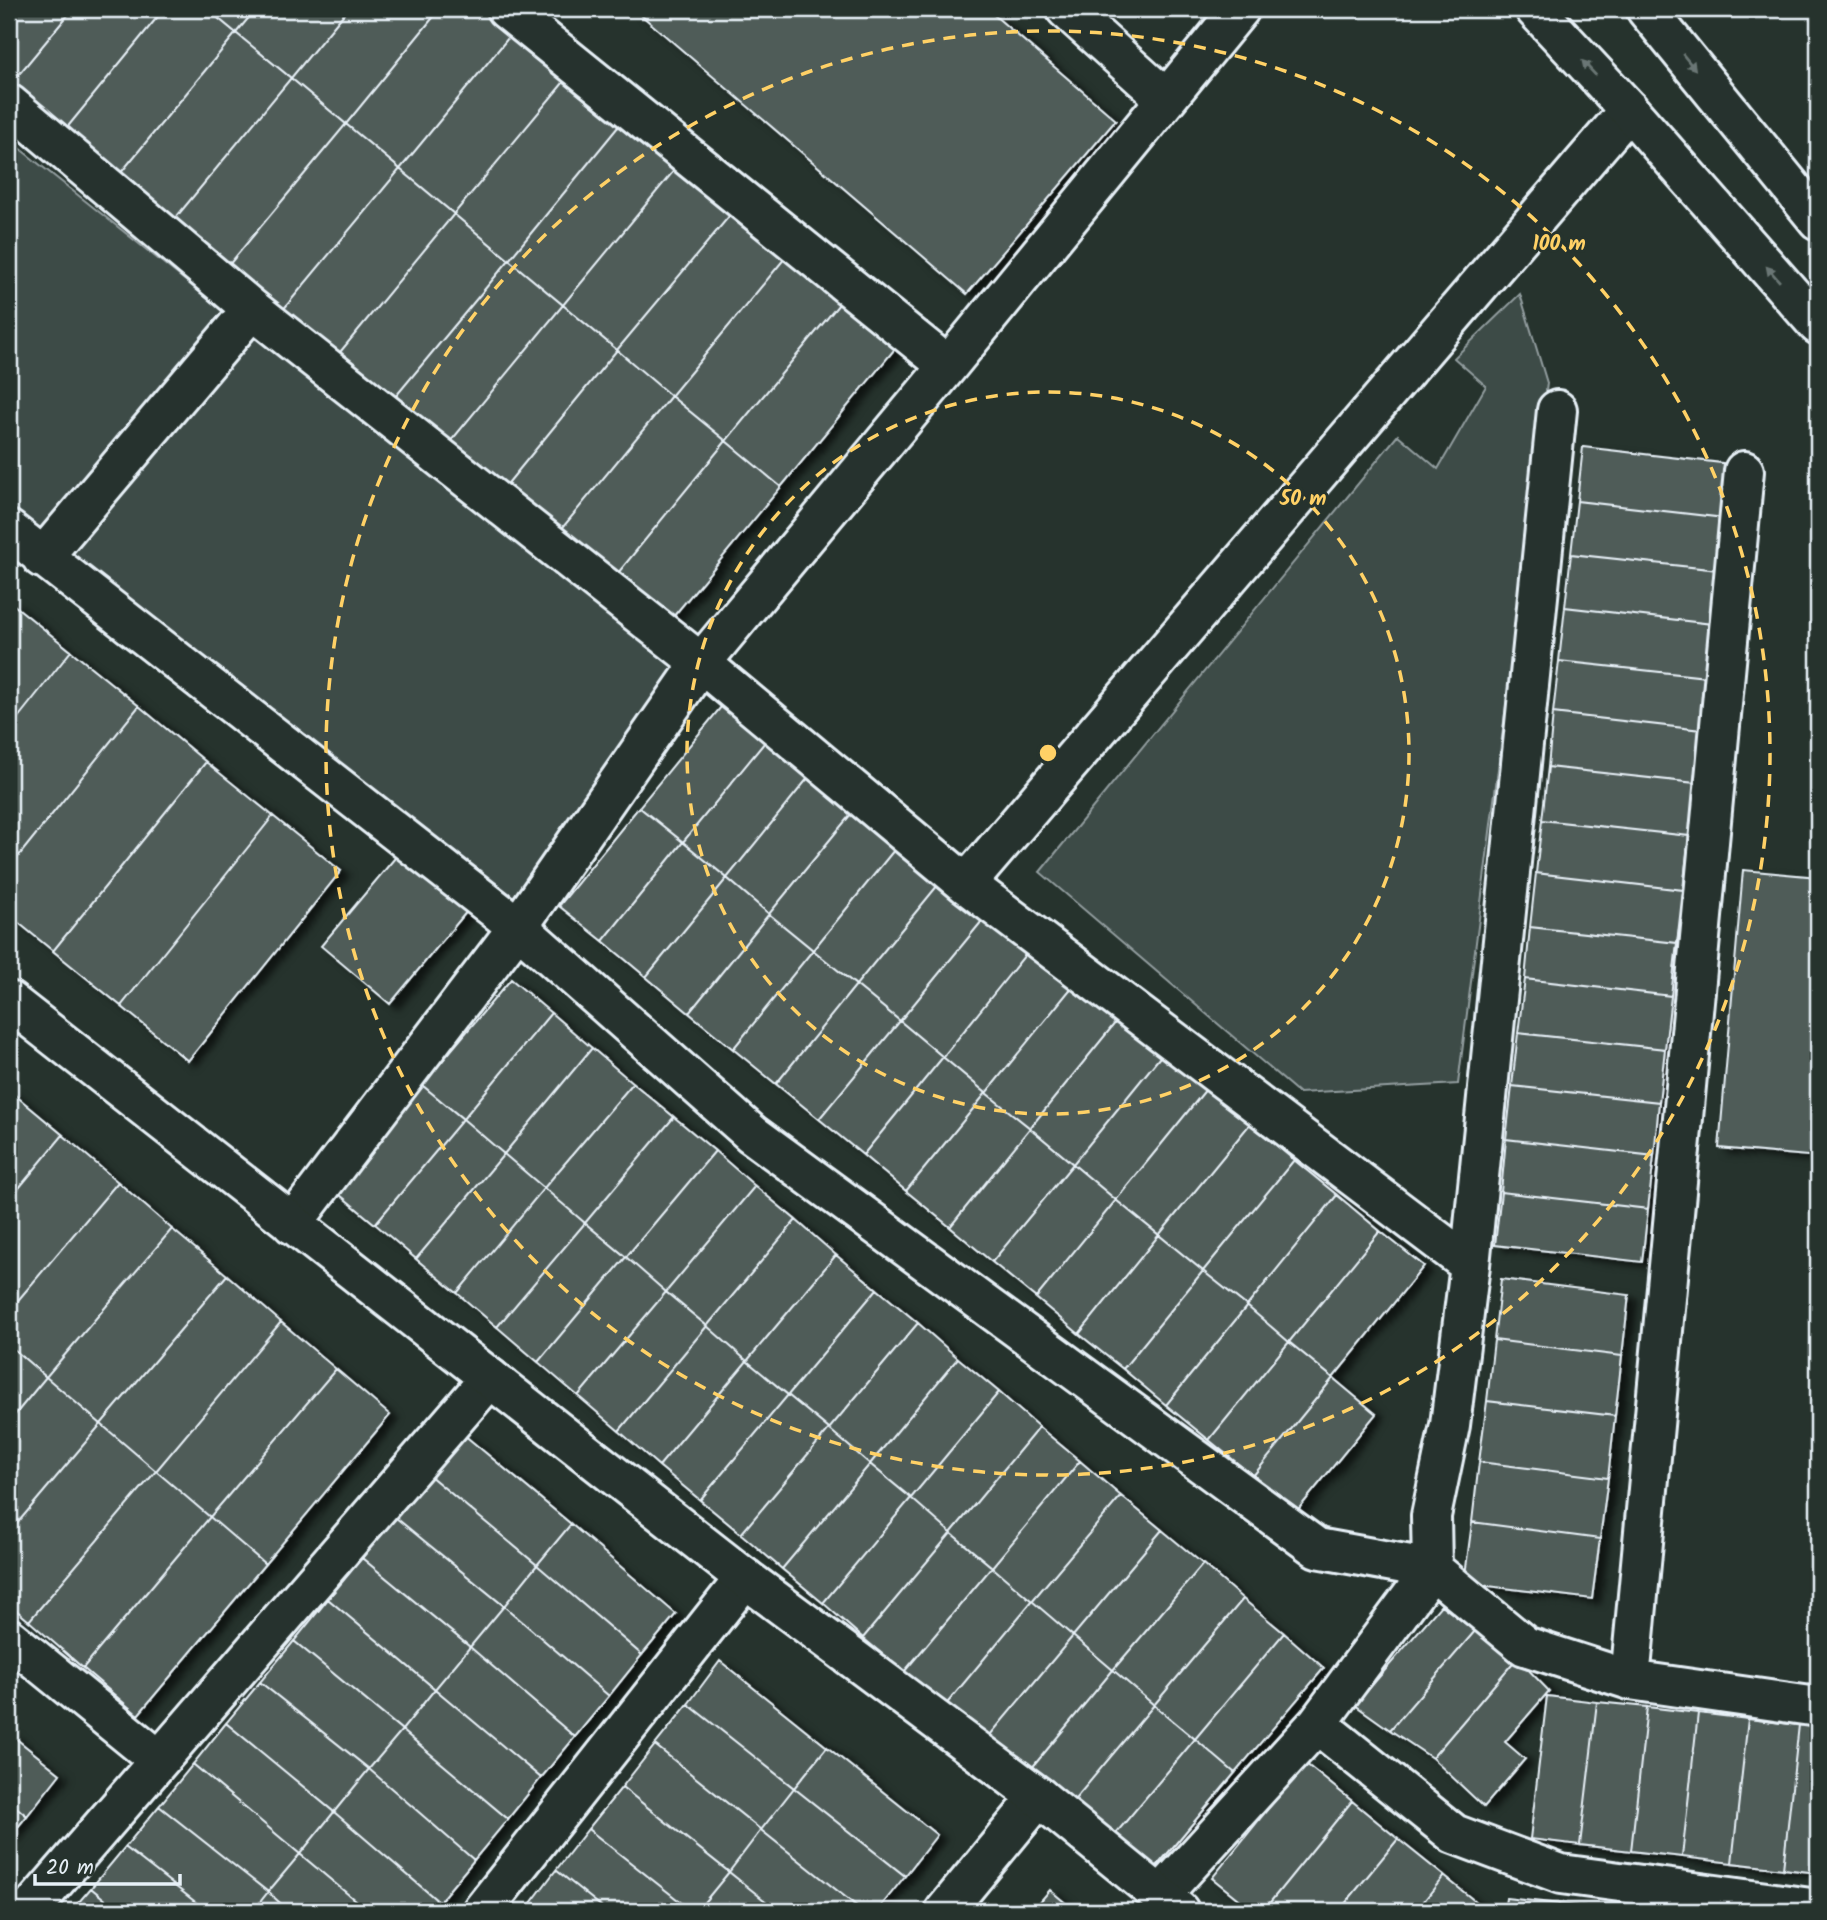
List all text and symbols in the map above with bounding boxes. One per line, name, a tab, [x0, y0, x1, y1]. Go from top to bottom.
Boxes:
one-way arrow	[1682, 52, 1697, 70]
one-way arrow	[1582, 60, 1598, 77]
text: 100 m	[1532, 228, 1586, 261]
one-way arrow	[1765, 265, 1781, 283]
text: 50 m	[1279, 483, 1326, 516]
centre of rings	[1036, 741, 1060, 765]
scale bar	[35, 1843, 180, 1887]
text: 20 m	[46, 1852, 94, 1885]

